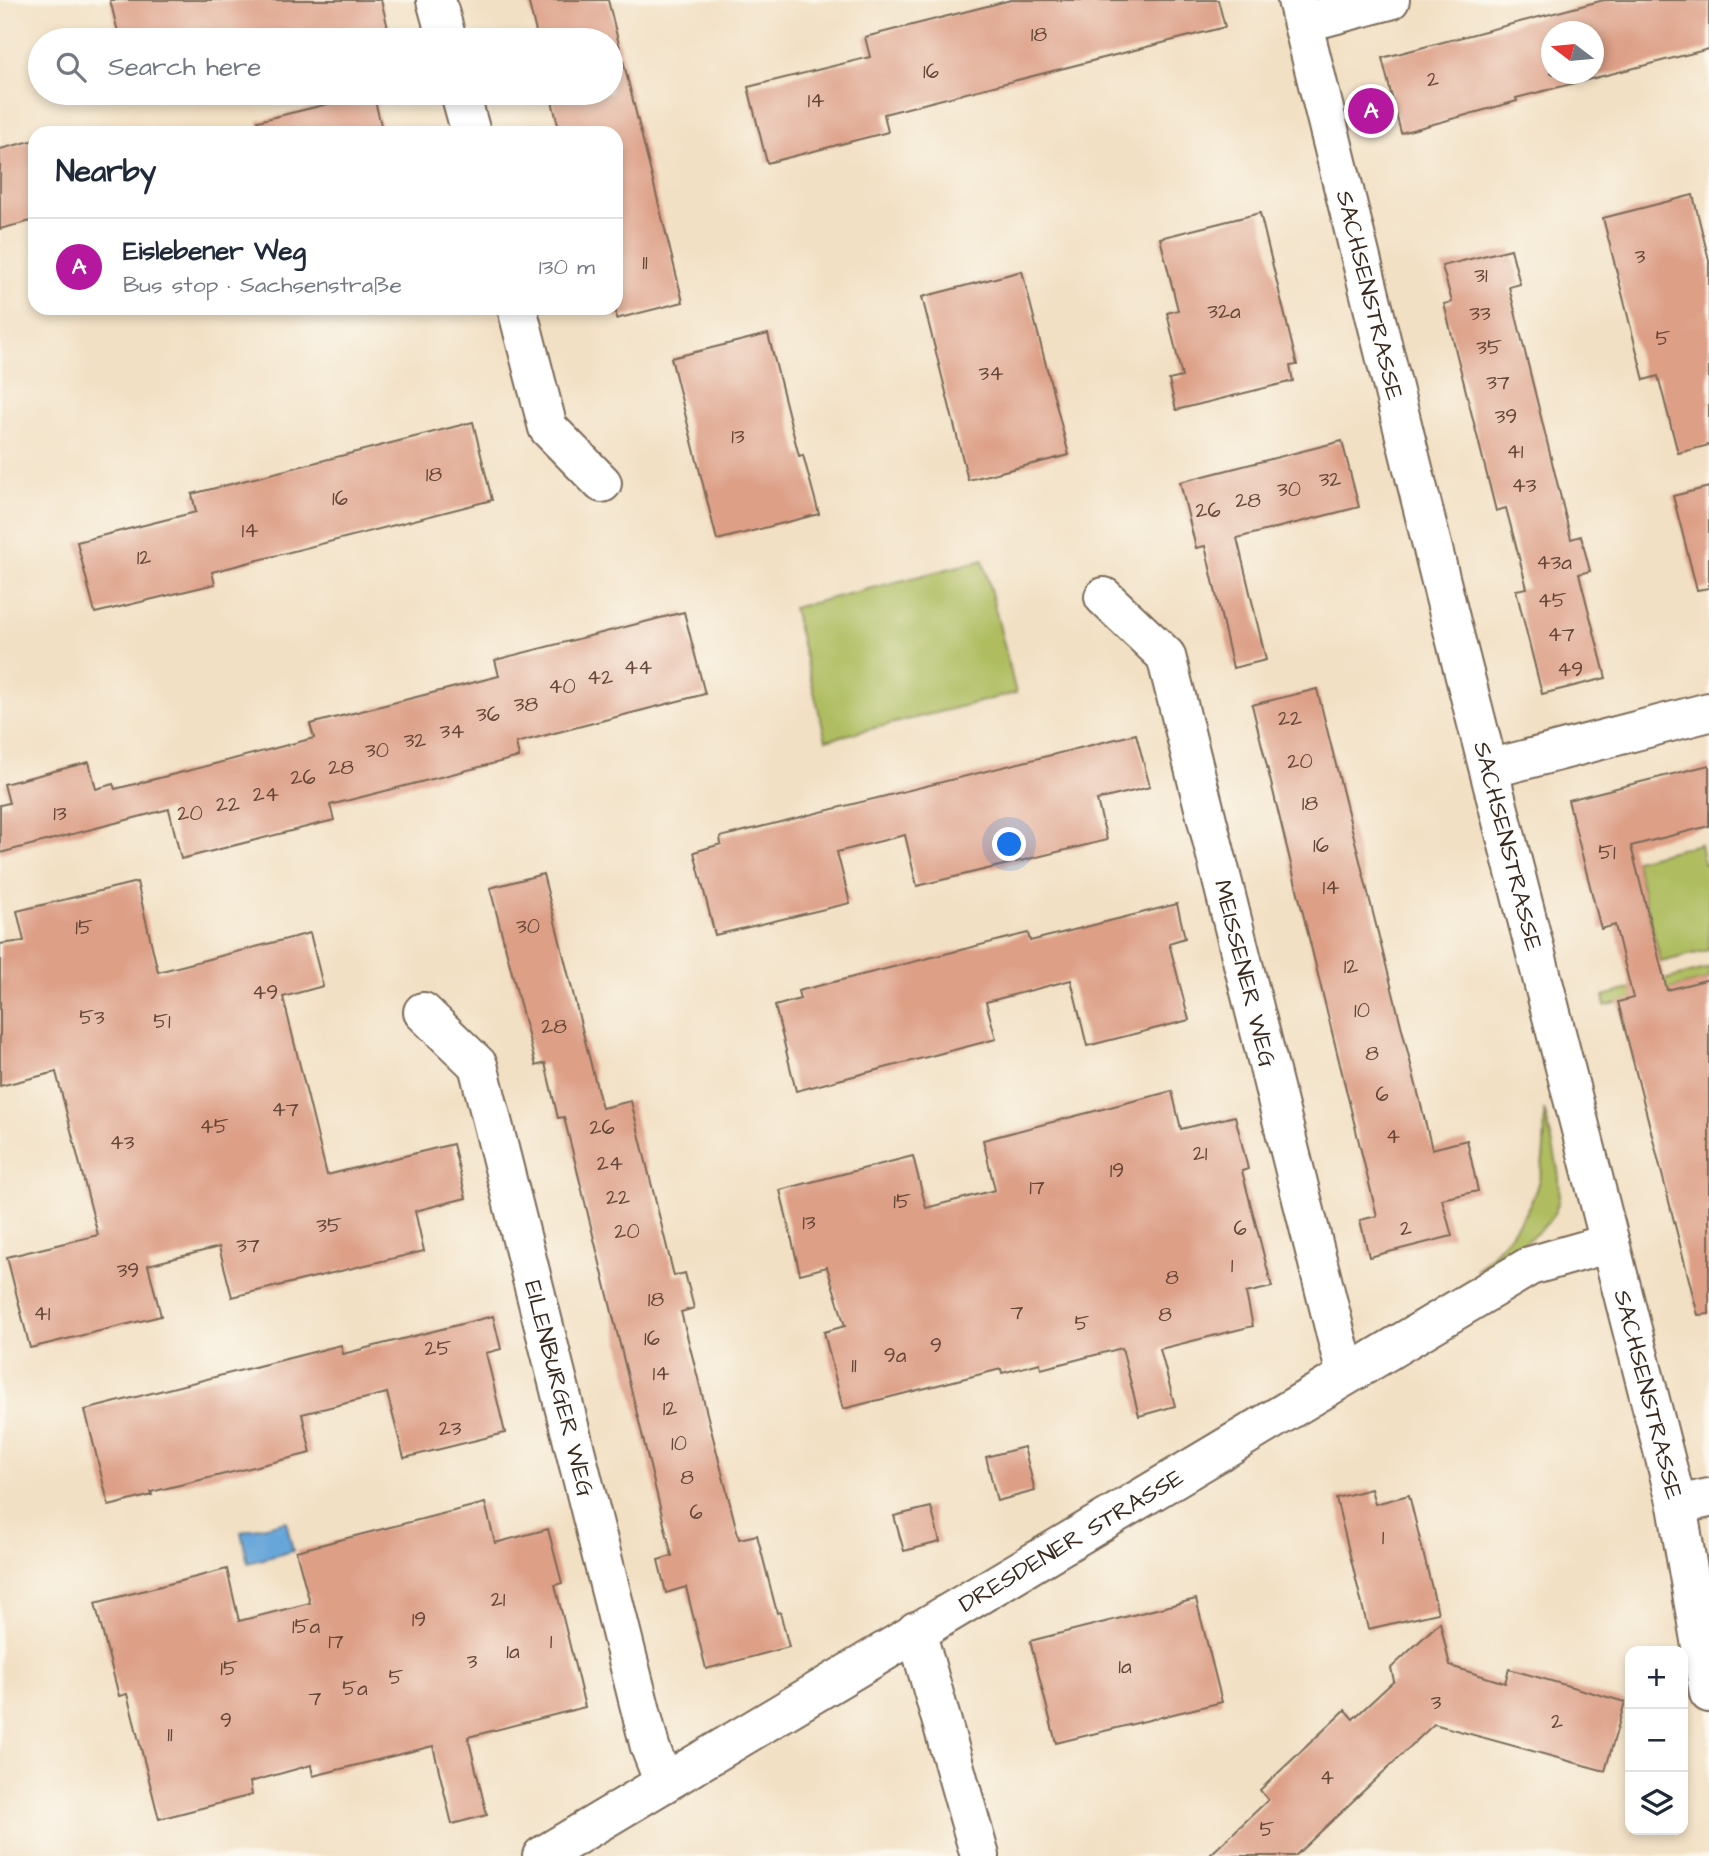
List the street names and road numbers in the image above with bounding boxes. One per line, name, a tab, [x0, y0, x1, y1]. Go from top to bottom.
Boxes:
street label: SACHSENSTRASSE	[1327, 187, 1411, 404]
street label: SACHSENSTRASSE	[1464, 738, 1550, 955]
street label: MEISSENER WEG	[1205, 877, 1284, 1072]
street label: EILENBURGER WEG	[515, 1277, 602, 1501]
street label: SACHSENSTRASSE	[1605, 1286, 1691, 1503]
street label: DRESDENER STRASSE	[953, 1461, 1190, 1621]

